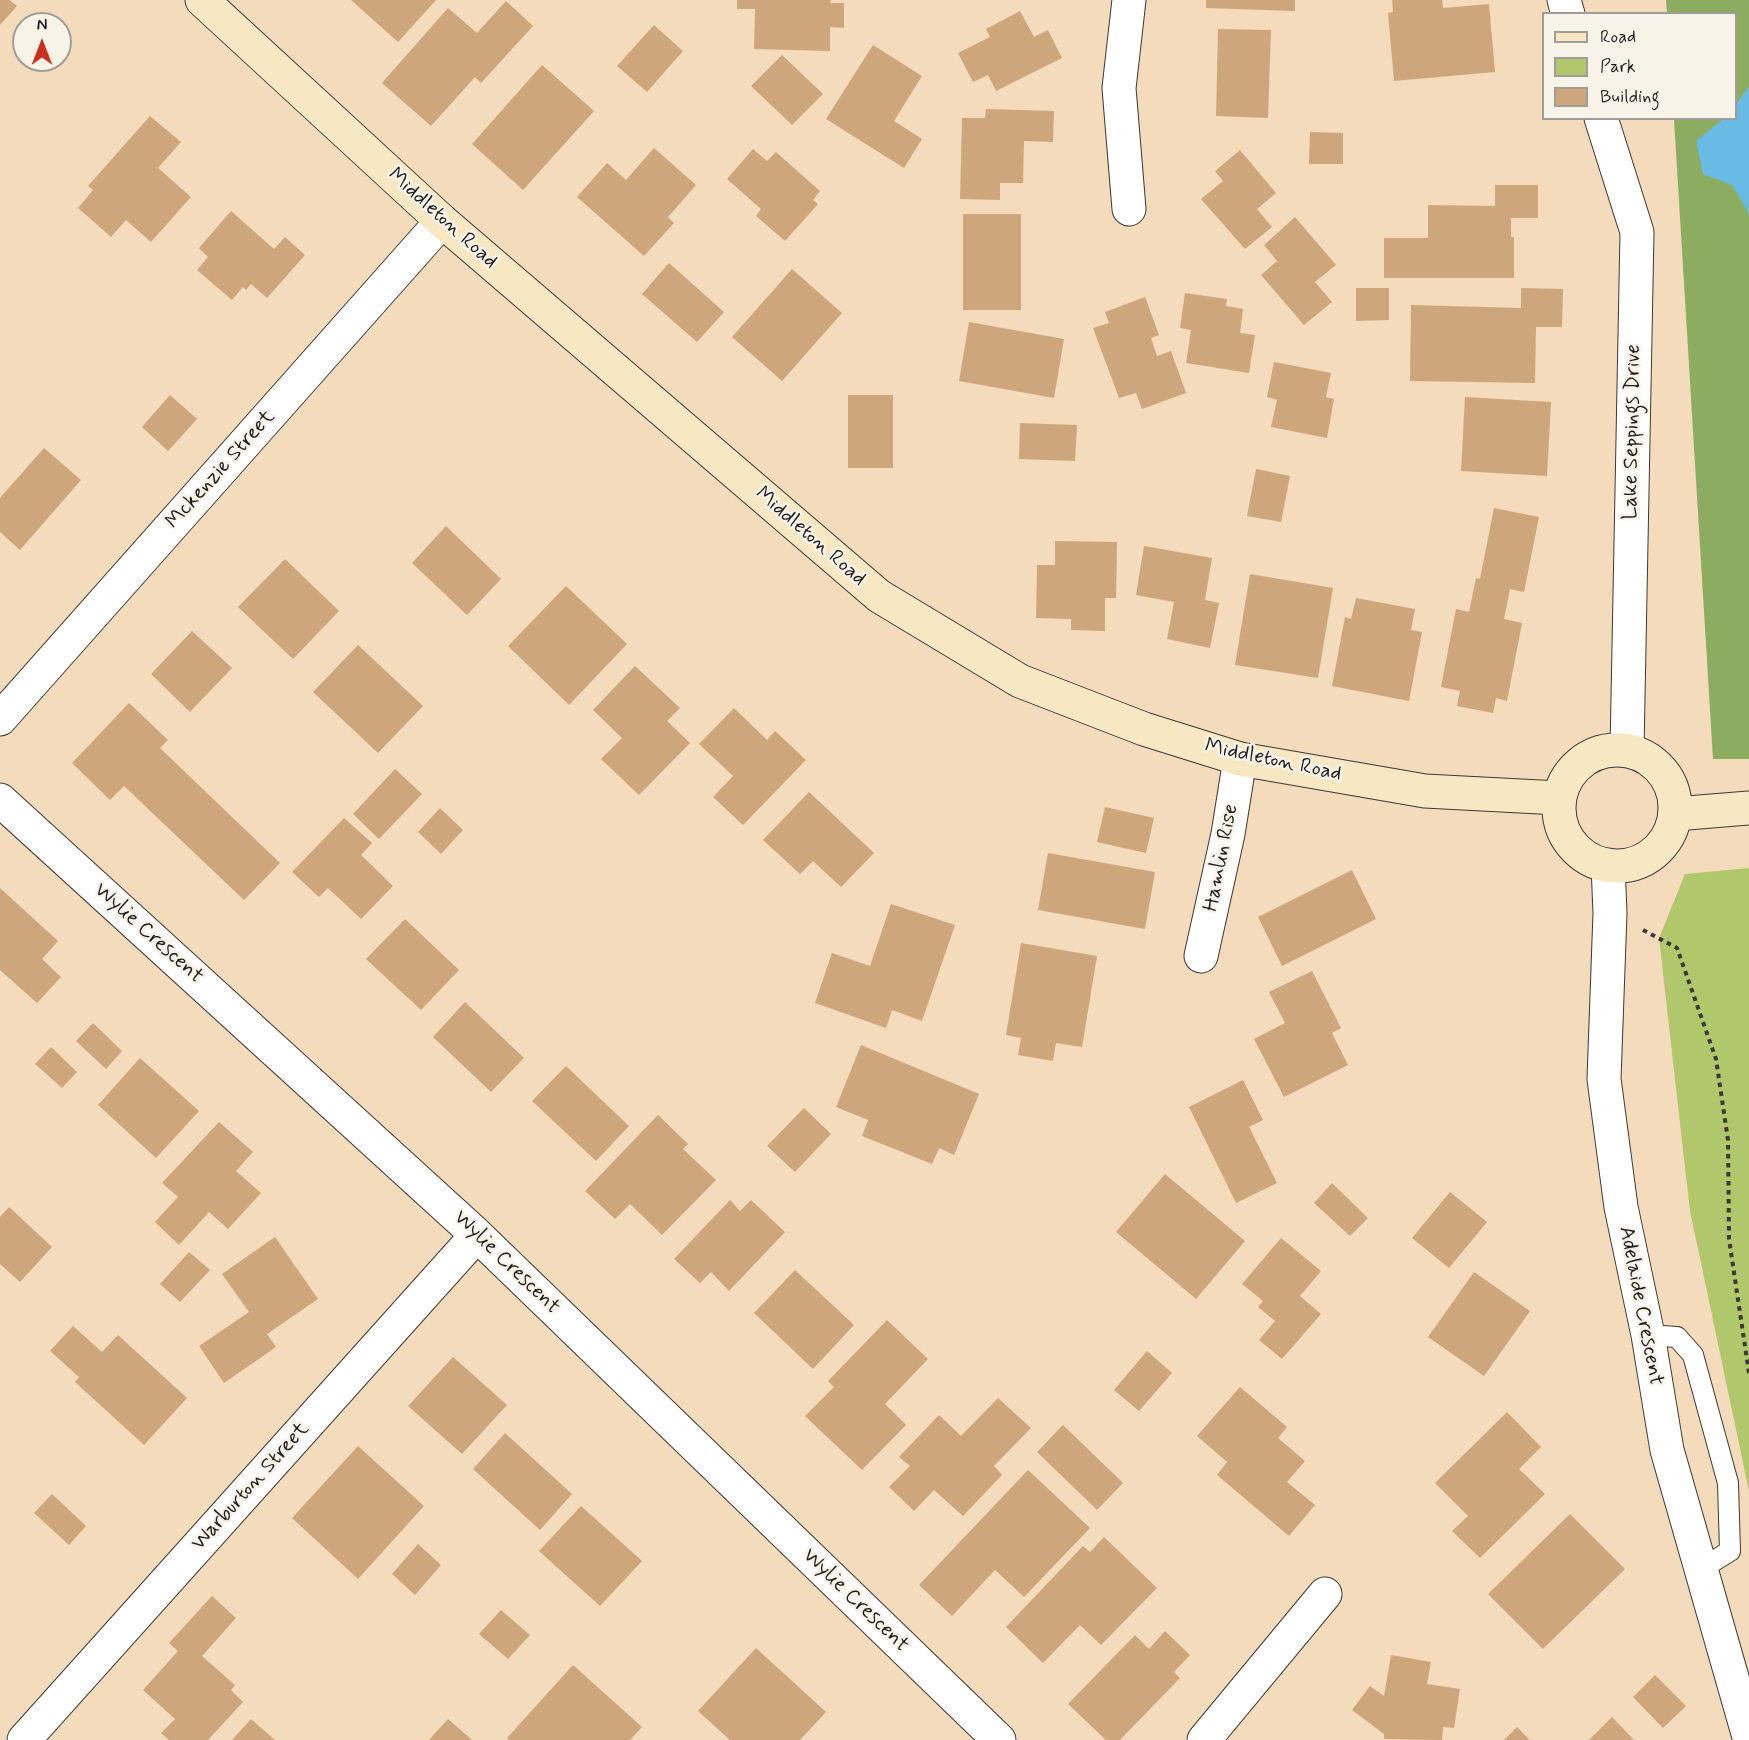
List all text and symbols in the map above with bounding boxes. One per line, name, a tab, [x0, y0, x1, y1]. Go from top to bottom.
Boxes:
north arrow	[12, 12, 72, 72]
legend	[1542, 12, 1737, 120]
text: N	[37, 15, 47, 36]
text: Road	[1600, 25, 1636, 49]
text: Park	[1600, 55, 1636, 79]
text: Building	[1600, 85, 1660, 109]
street label: Middleton Road	[382, 163, 502, 275]
street label: Lake Seppings Drive	[1619, 344, 1647, 520]
street label: Mckenzie Street	[161, 405, 281, 535]
street label: Middleton Road	[749, 482, 871, 592]
street label: Middleton Road	[1202, 734, 1344, 788]
street label: Hamlin Rise	[1199, 802, 1245, 914]
street label: Wylie Crescent	[88, 878, 208, 990]
street label: Wylie Crescent	[447, 1206, 565, 1320]
street label: Adelaide Crescent	[1612, 1224, 1668, 1388]
street label: Warburton Street	[187, 1418, 315, 1556]
street label: Wylie Crescent	[796, 1544, 914, 1658]

